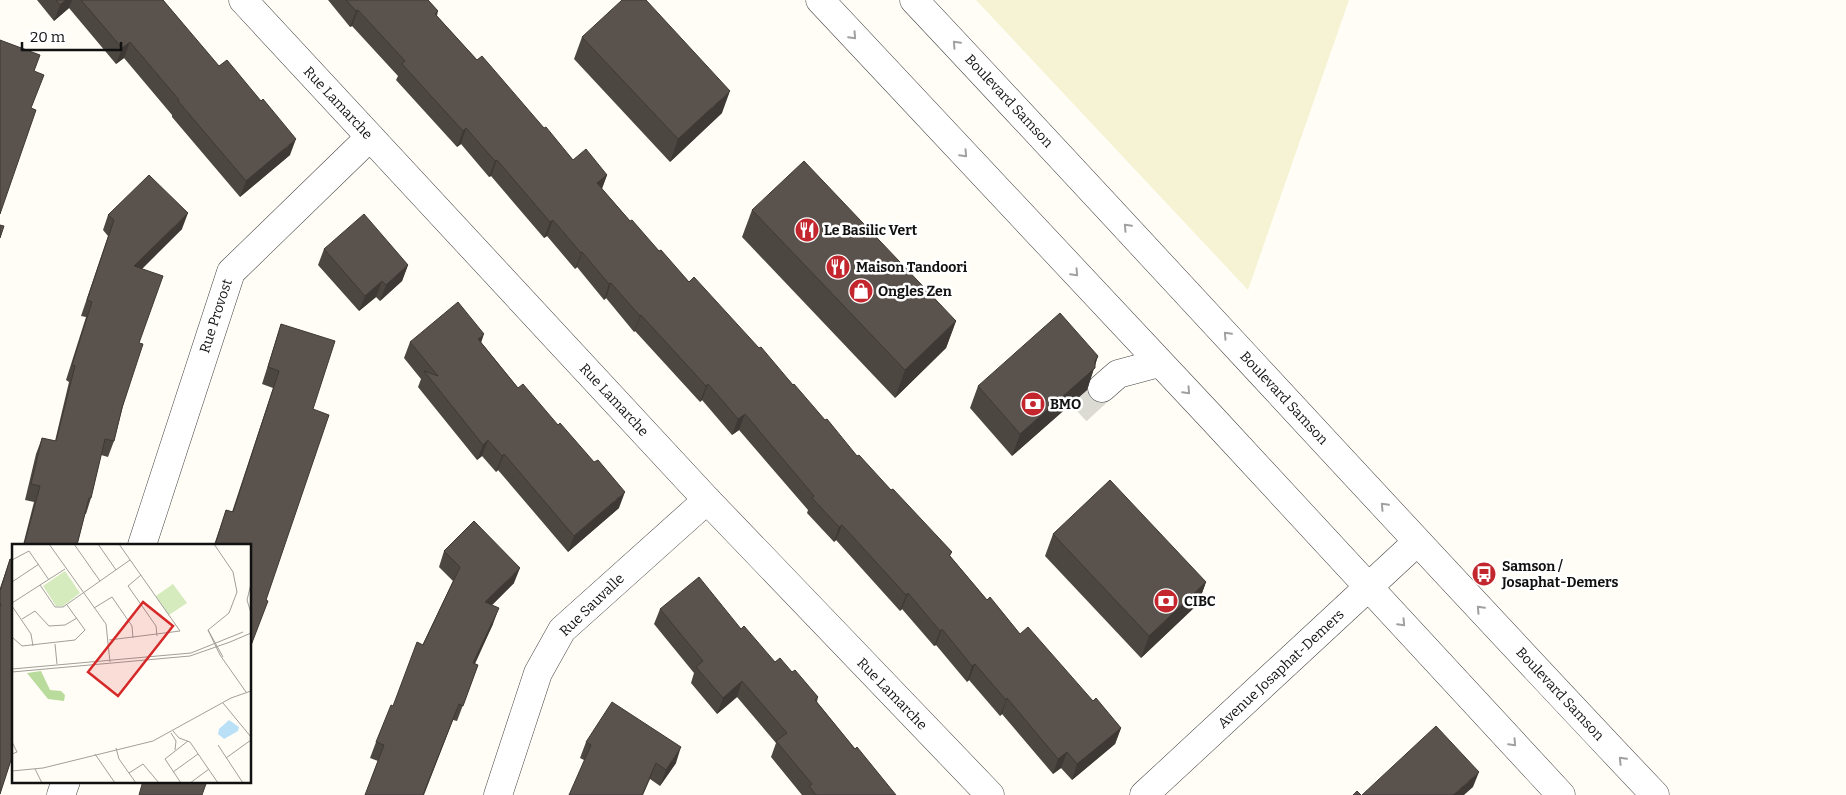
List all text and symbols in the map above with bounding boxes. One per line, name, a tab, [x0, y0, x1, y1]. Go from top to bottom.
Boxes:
scale bar	[22, 20, 121, 52]
text: 20 m	[30, 28, 66, 46]
one-way arrow	[847, 30, 856, 39]
one-way arrow	[953, 41, 962, 50]
street label: Boulevard Samson	[961, 51, 1057, 151]
street label: Rue Lamarche	[300, 63, 376, 143]
one-way arrow	[958, 149, 967, 158]
restaurant icon: Le Basilic Vert	[794, 217, 820, 243]
place label: Le Basilic Vert	[824, 222, 918, 239]
one-way arrow	[1124, 224, 1133, 233]
restaurant icon: Maison Tandoori	[825, 254, 851, 280]
place label: Maison Tandoori	[856, 259, 968, 276]
one-way arrow	[1069, 267, 1078, 276]
street label: Rue Provost	[196, 277, 236, 355]
shop icon: Ongles Zen	[848, 278, 874, 304]
place label: Ongles Zen	[878, 283, 952, 300]
one-way arrow	[1224, 332, 1233, 341]
street label: Boulevard Samson	[1236, 348, 1332, 448]
street label: Rue Lamarche	[576, 360, 652, 440]
one-way arrow	[1181, 386, 1190, 395]
bank icon: BMO	[1020, 391, 1046, 417]
place label: BMO	[1050, 396, 1081, 413]
one-way arrow	[1381, 503, 1390, 512]
inset map	[12, 544, 251, 782]
place label: Samson / Josaphat-Demers	[1501, 558, 1619, 591]
bus stop icon: Samson / Josaphat-Demers	[1471, 561, 1497, 587]
street label: Rue Sauvalle	[556, 570, 628, 640]
bank icon: CIBC	[1153, 588, 1179, 614]
place label: CIBC	[1184, 593, 1216, 610]
street label: Avenue Josaphat-Demers	[1214, 606, 1348, 732]
one-way arrow	[1477, 606, 1486, 615]
one-way arrow	[1396, 618, 1405, 627]
street label: Boulevard Samson	[1512, 644, 1608, 744]
street label: Rue Lamarche	[853, 654, 931, 734]
one-way arrow	[1507, 737, 1516, 746]
one-way arrow	[1619, 756, 1628, 765]

